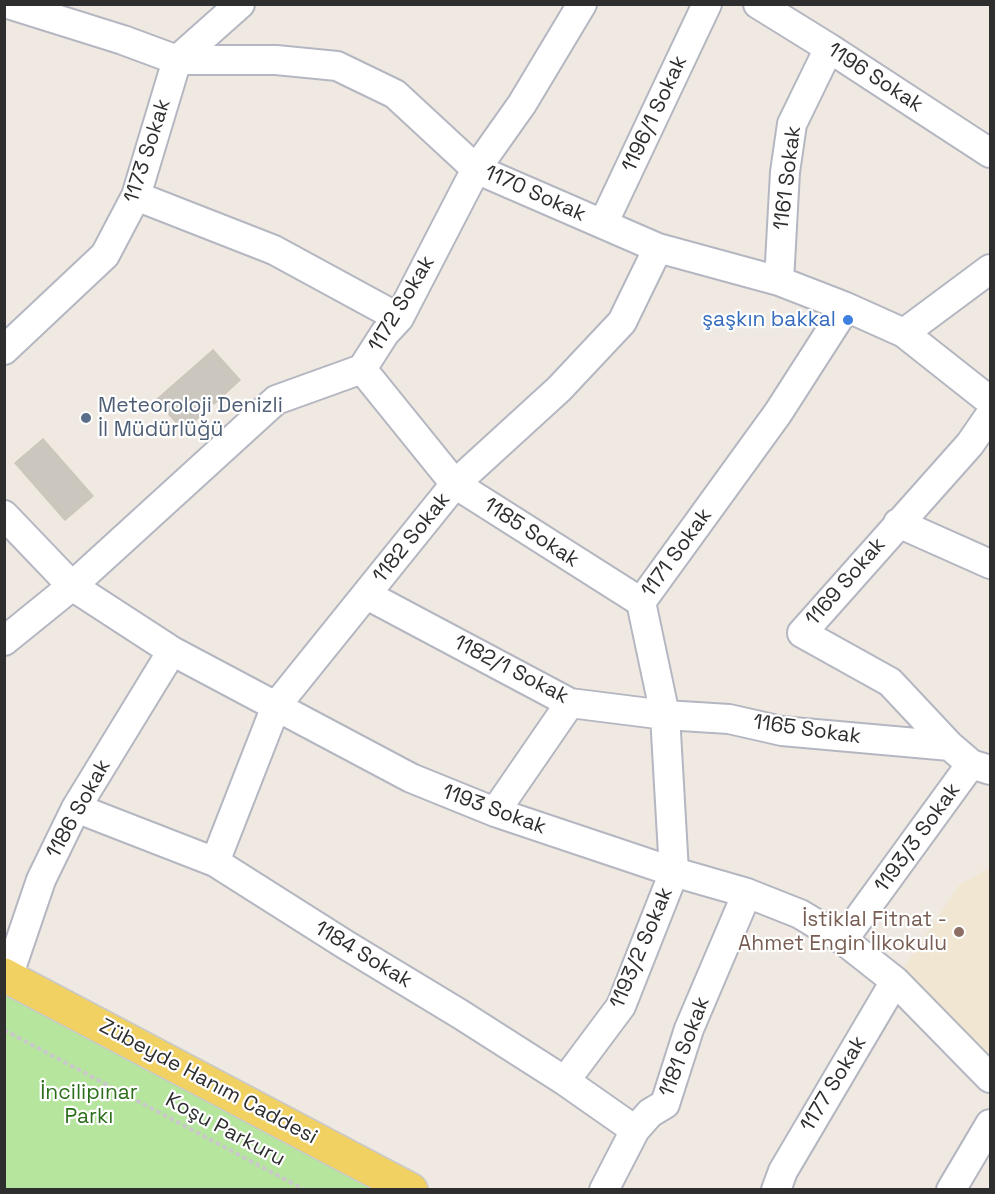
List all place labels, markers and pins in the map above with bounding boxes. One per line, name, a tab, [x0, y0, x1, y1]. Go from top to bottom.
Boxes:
place label: şaşkın bakkal	[702, 307, 836, 333]
marker: şaşkın bakkal	[841, 313, 855, 327]
place label: Meteoroloji Denizli İl Müdürlüğü	[98, 393, 283, 443]
marker: Meteoroloji Denizli İl Müdürlüğü	[79, 411, 93, 425]
place label: İstiklal Fitnat - Ahmet Engin İlkokulu	[738, 907, 947, 957]
marker: İstiklal Fitnat - Ahmet Engin İlkokulu	[952, 925, 966, 939]

